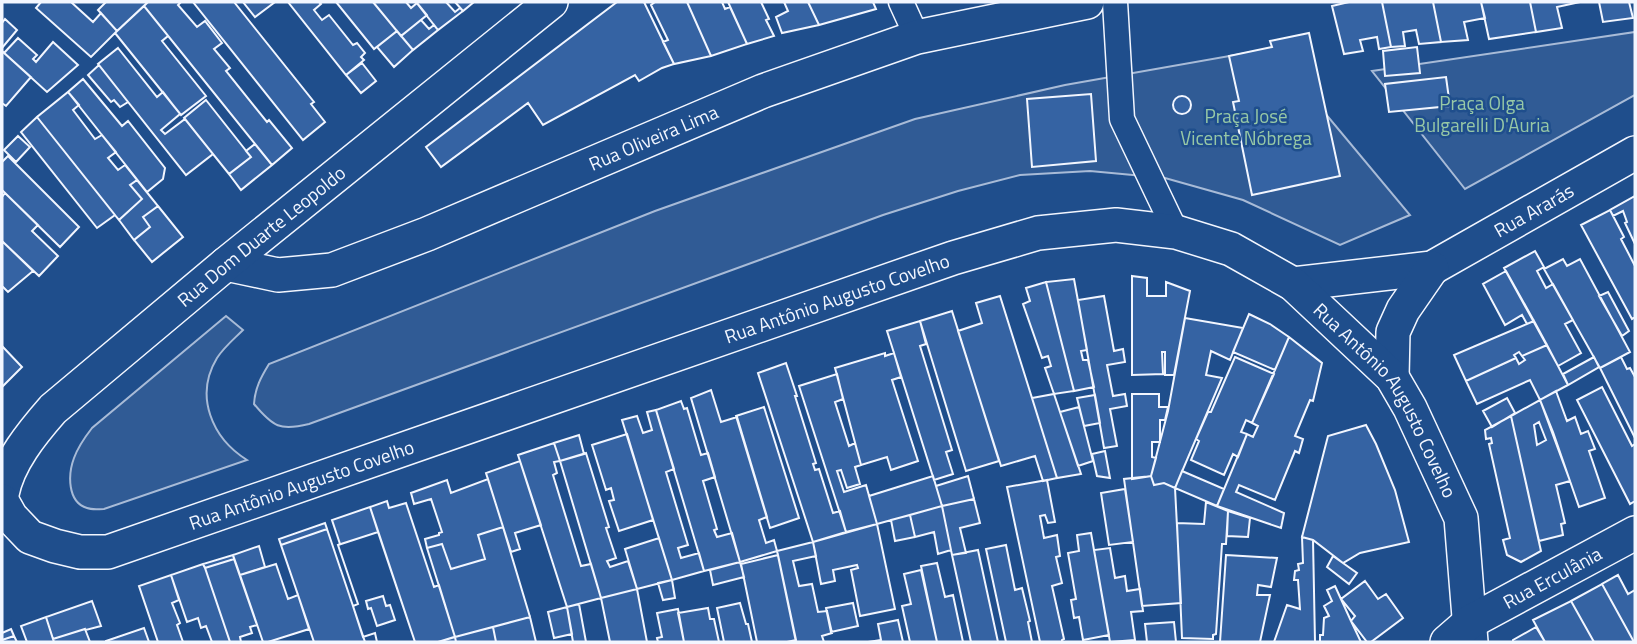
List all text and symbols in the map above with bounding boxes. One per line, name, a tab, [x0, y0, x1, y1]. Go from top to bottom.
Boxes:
park label: Praça Olga Bulgarelli D'Auria	[1414, 88, 1550, 139]
street label: Rua Oliveira Lima	[584, 97, 723, 178]
park label: Praça José Vicente Nóbrega	[1180, 101, 1312, 152]
street label: Rua Dom Duarte Leopoldo	[170, 158, 352, 313]
street label: Rua Ararás	[1488, 176, 1579, 244]
street label: Rua Antônio Augusto Covelho	[720, 245, 953, 350]
street label: Rua Antônio Augusto Covelho	[1307, 295, 1465, 502]
street label: Rua Antônio Augusto Covelho	[185, 432, 418, 537]
street label: Rua Erculânia	[1497, 538, 1607, 616]

